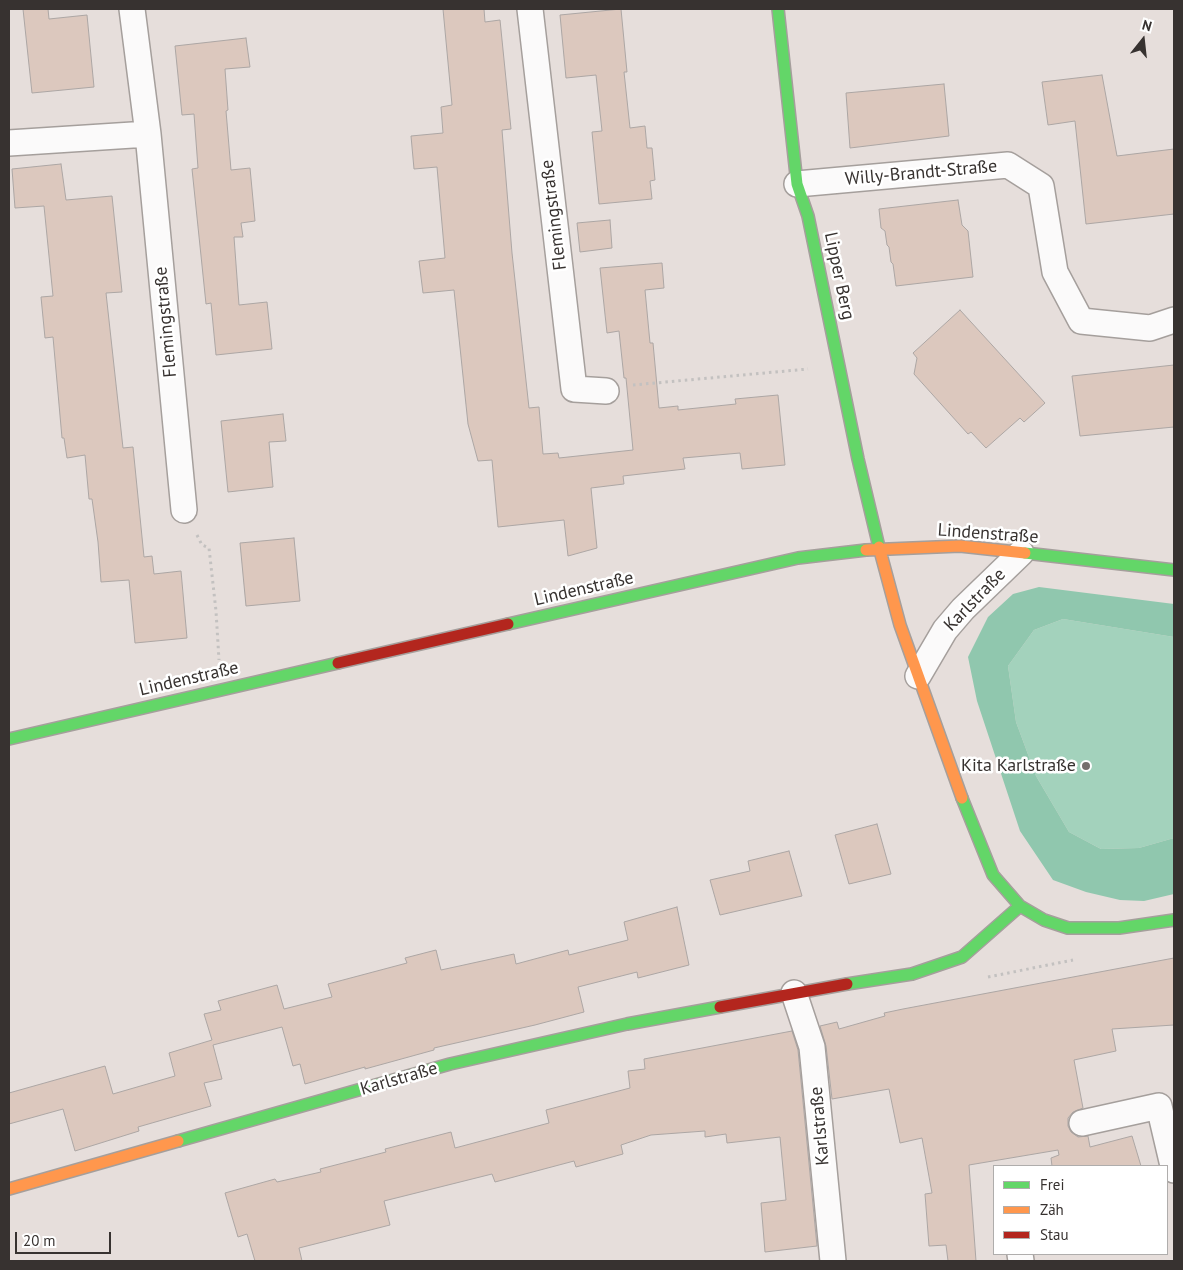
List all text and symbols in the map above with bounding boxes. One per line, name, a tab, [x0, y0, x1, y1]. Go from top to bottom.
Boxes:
north arrow	[1118, 15, 1168, 65]
text: N	[1140, 16, 1154, 35]
street label: Willy-Brandt-Straße	[844, 156, 998, 190]
street label: Flemingstraße	[537, 159, 571, 271]
street label: Lipper Berg	[819, 230, 859, 322]
street label: Flemingstraße	[150, 266, 182, 378]
street label: Lindenstraße	[937, 520, 1039, 548]
street label: Karlstraße	[940, 564, 1010, 636]
street label: Lindenstraße	[532, 567, 636, 611]
street label: Lindenstraße	[137, 657, 241, 701]
place label: Kita Karlstraße	[961, 755, 1076, 777]
marker: Kita Karlstraße	[1080, 760, 1092, 772]
street label: Karlstraße	[358, 1058, 440, 1100]
street label: Karlstraße	[806, 1086, 834, 1166]
legend	[993, 1165, 1168, 1255]
text: Frei	[1040, 1175, 1065, 1194]
text: Zäh	[1040, 1200, 1064, 1219]
scale bar	[18, 1222, 114, 1254]
text: Stau	[1040, 1225, 1069, 1244]
text: 20 m	[23, 1231, 56, 1250]

